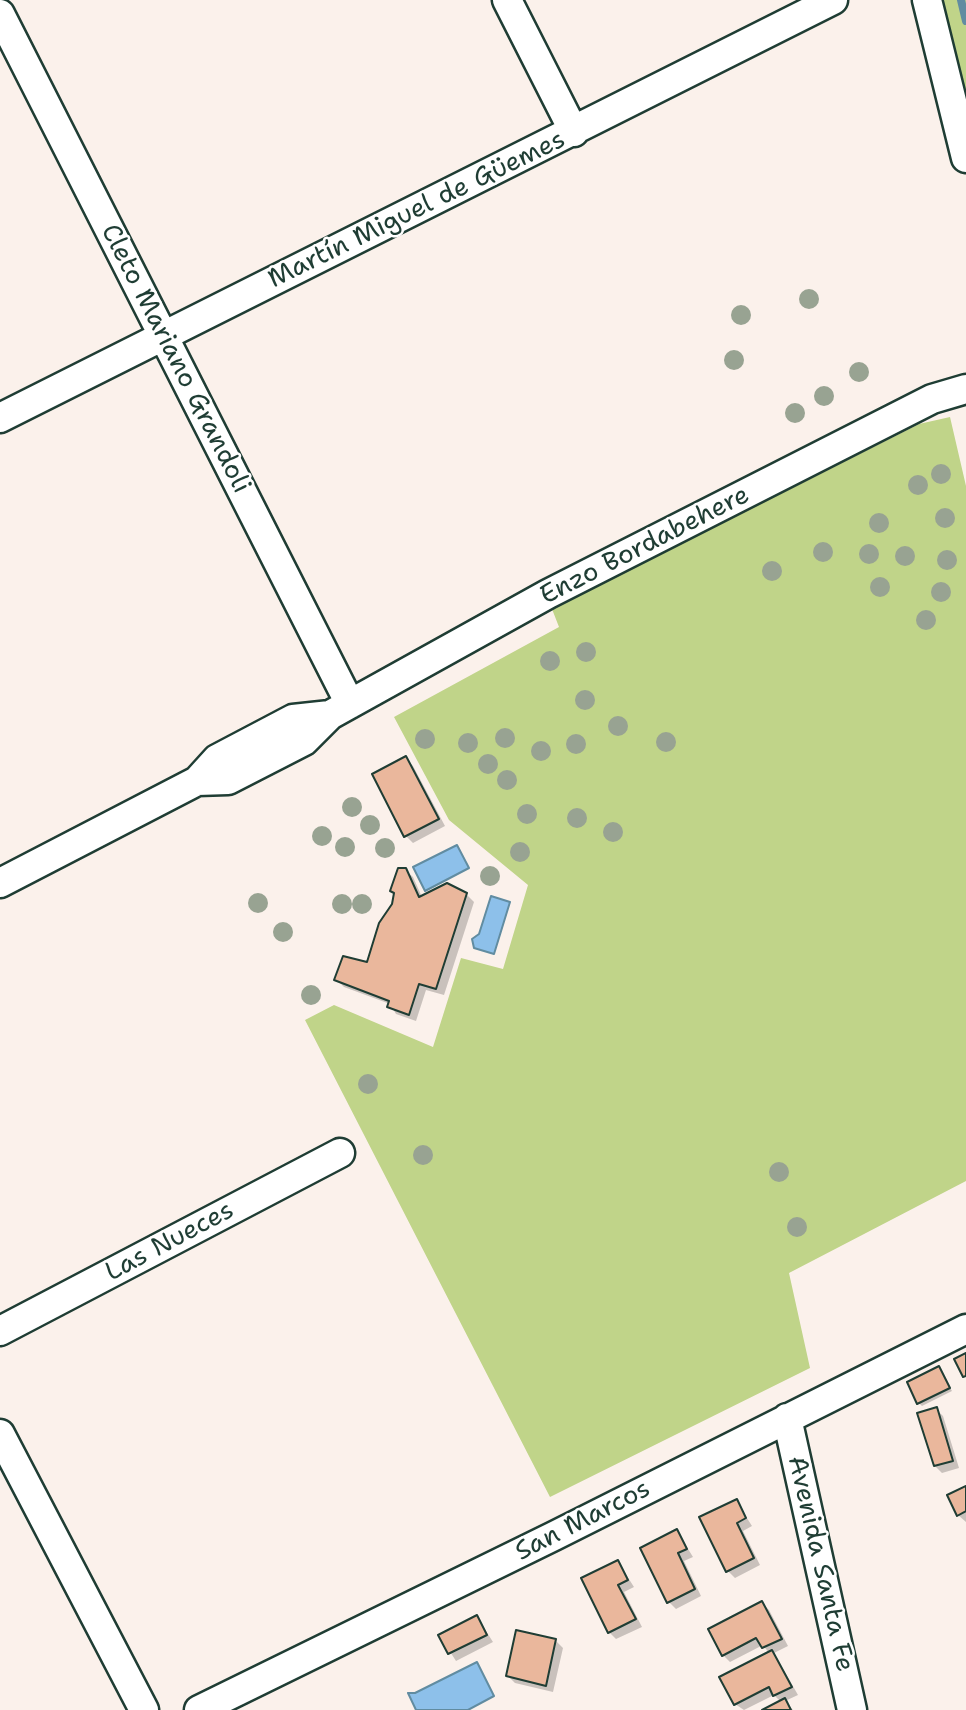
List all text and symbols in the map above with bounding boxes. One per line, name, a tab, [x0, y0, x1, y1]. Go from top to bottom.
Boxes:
street label: Martín Miguel de Güemes	[263, 124, 571, 296]
street label: Cleto Mariano Grandoli	[94, 219, 256, 499]
street label: Enzo Bordabehere	[535, 480, 755, 612]
street label: Las Nueces	[101, 1195, 239, 1289]
street label: Avenida Santa Fe	[780, 1453, 860, 1675]
street label: San Marcos	[510, 1474, 656, 1568]

